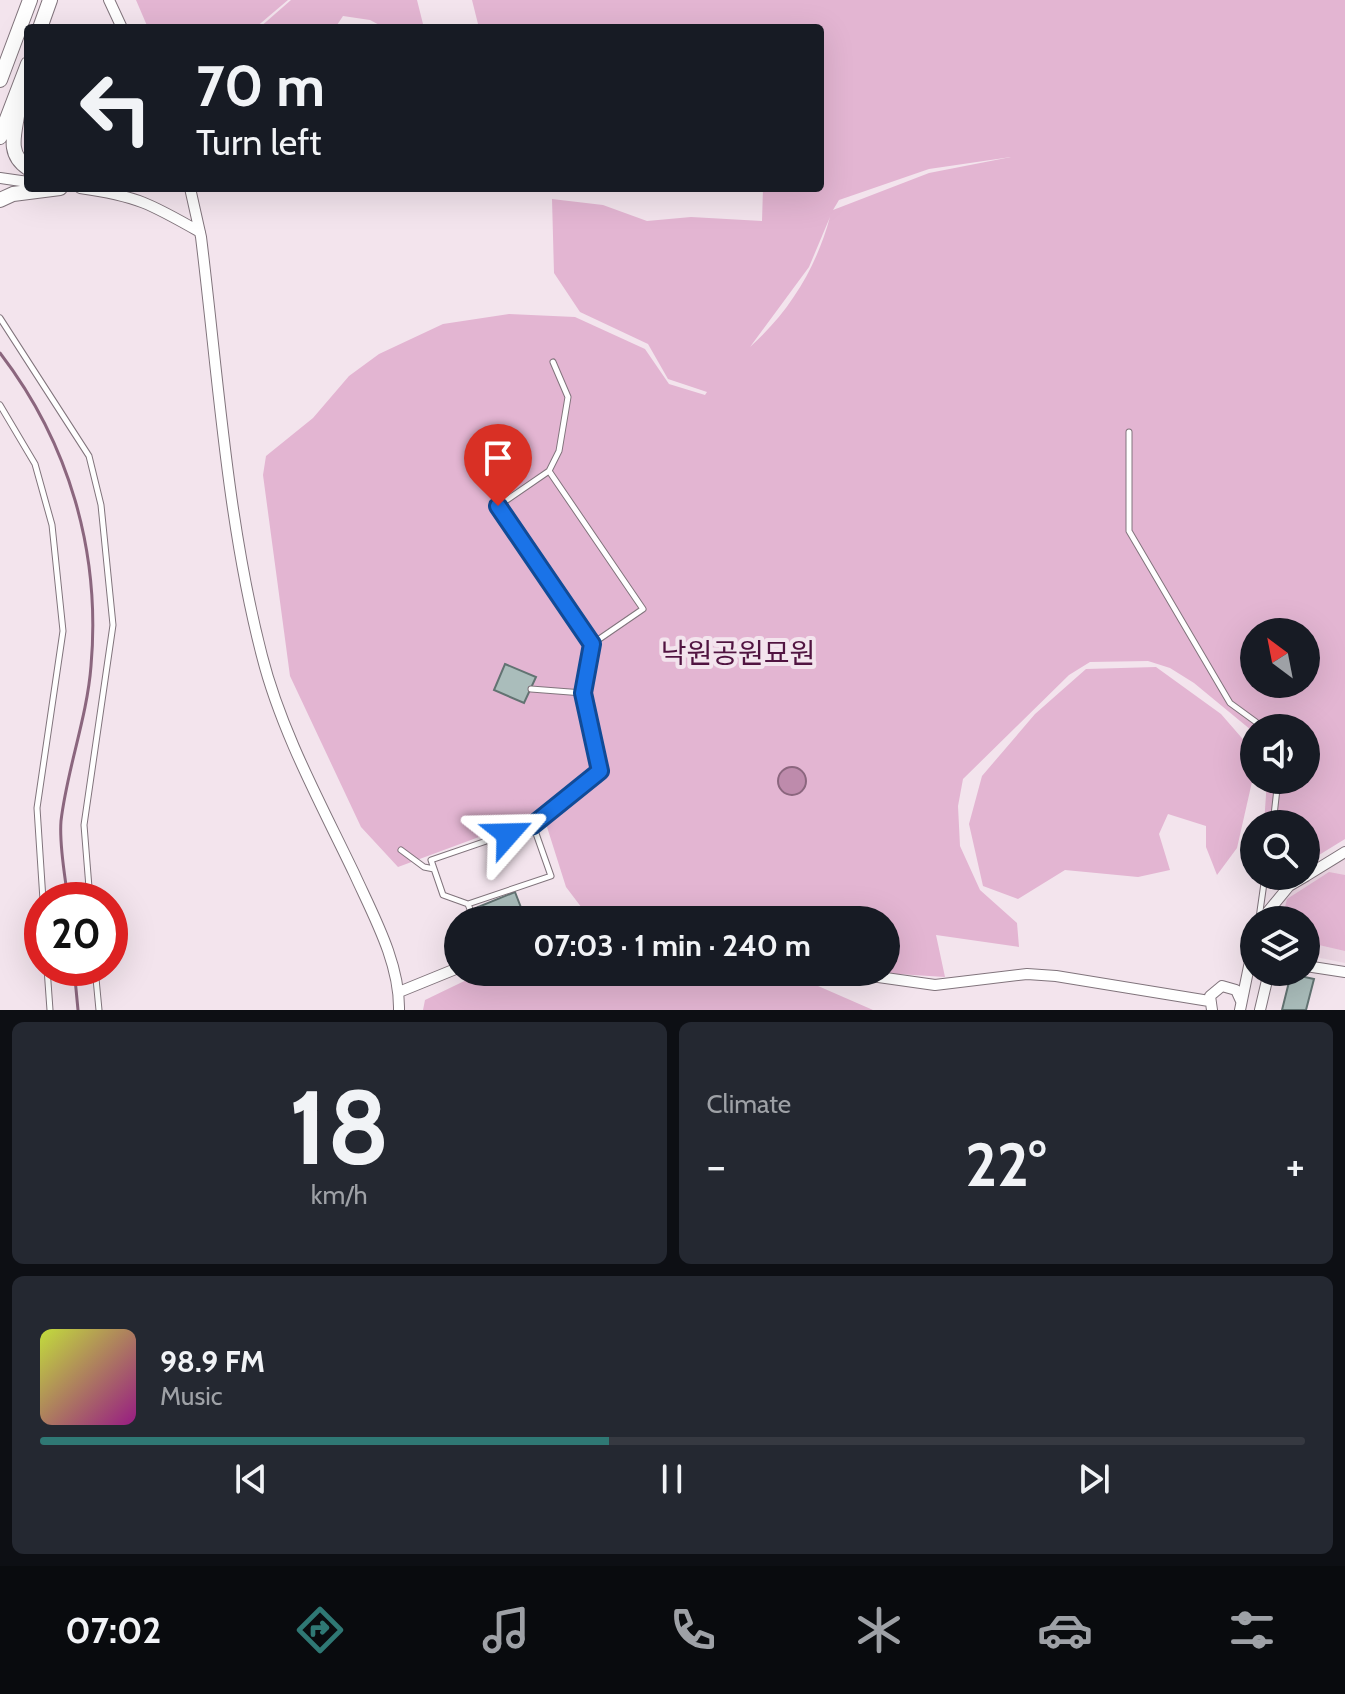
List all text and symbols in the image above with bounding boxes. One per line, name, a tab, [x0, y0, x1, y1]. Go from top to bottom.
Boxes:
text: 70 m	[196, 52, 325, 120]
icon: left	[64, 56, 168, 160]
text: Turn left	[196, 120, 321, 164]
pin	[464, 424, 532, 506]
icon: arrive	[476, 436, 520, 480]
north arrow	[1240, 618, 1320, 698]
map controls	[1240, 618, 1320, 986]
park label: 낙원공원묘원	[661, 636, 815, 670]
button: sound	[1240, 714, 1320, 794]
position arrow	[466, 792, 550, 876]
button: search	[1240, 810, 1320, 890]
speed limit sign: 20	[24, 882, 128, 986]
button: layers	[1240, 906, 1320, 986]
text: 07:03 · 1 min · 240 m	[533, 927, 811, 964]
text: 18	[289, 1064, 390, 1190]
text: Climate	[707, 1088, 791, 1120]
text: 22°	[965, 1128, 1046, 1201]
text: −	[707, 1139, 726, 1192]
text: +	[1286, 1139, 1305, 1192]
text: km/h	[311, 1179, 368, 1211]
text: 98.9 FM	[160, 1343, 265, 1380]
text: Music	[160, 1380, 223, 1412]
icon: previous	[229, 1457, 273, 1501]
icon: pause	[650, 1457, 694, 1501]
icon: next	[1072, 1457, 1116, 1501]
icon: directions	[292, 1602, 348, 1658]
icon: music	[478, 1602, 534, 1658]
icon: phone	[665, 1602, 721, 1658]
icon: climate	[851, 1602, 907, 1658]
icon: car	[1037, 1602, 1093, 1658]
icon: filters	[1224, 1602, 1280, 1658]
text: 07:02	[65, 1608, 161, 1652]

